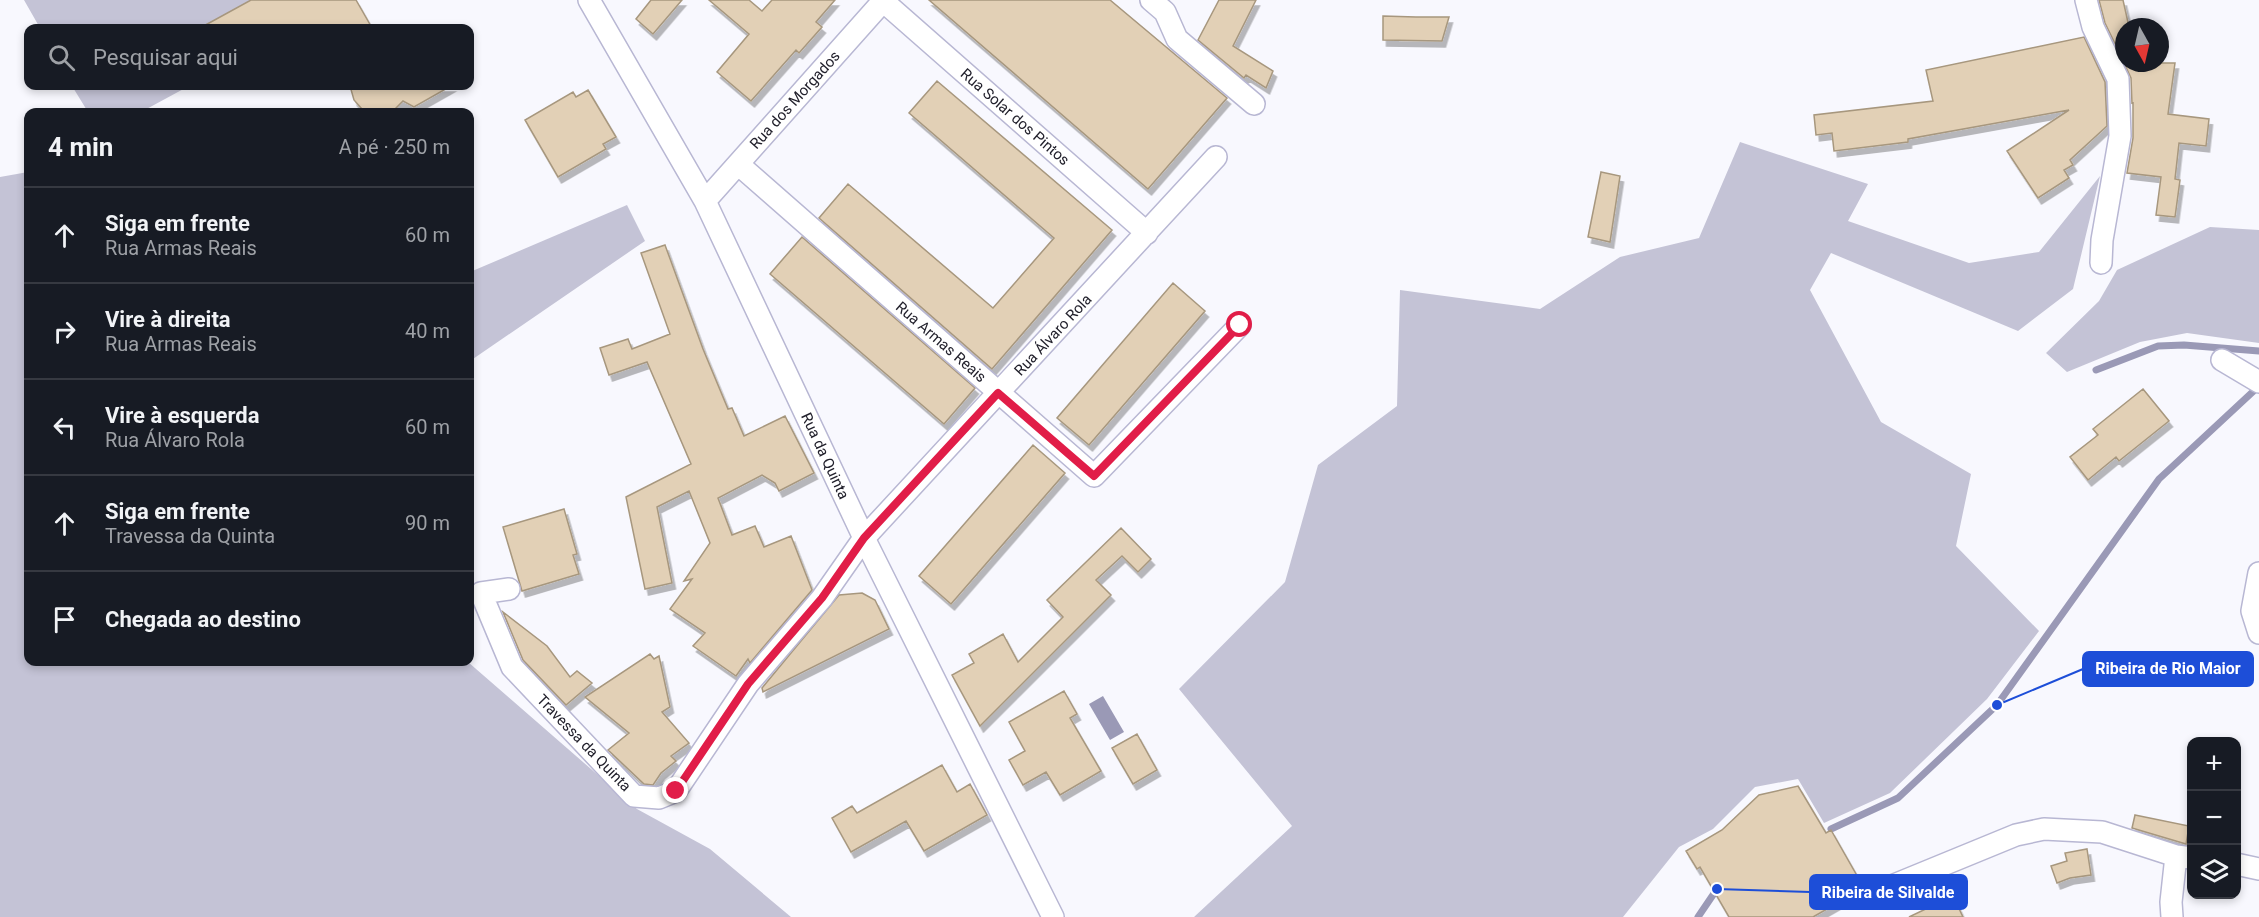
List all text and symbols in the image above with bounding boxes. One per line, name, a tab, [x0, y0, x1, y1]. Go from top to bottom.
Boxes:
north arrow	[2115, 18, 2169, 72]
search box	[24, 24, 474, 90]
icon: search	[45, 41, 78, 74]
text: Pesquisar aqui	[93, 45, 238, 70]
street label: Rua dos Morgados	[746, 47, 844, 153]
street label: Rua Solar dos Pintos	[957, 65, 1073, 169]
text: 4 min	[48, 132, 113, 162]
text: A pé · 250 m	[339, 135, 450, 159]
text: Siga em frente	[105, 211, 250, 236]
icon: ahead	[48, 219, 81, 252]
text: 60 m	[405, 223, 450, 247]
text: Rua Armas Reais	[105, 236, 257, 260]
street label: Rua Álvaro Rola	[1011, 290, 1095, 380]
street label: Rua Armas Reais	[892, 298, 990, 386]
text: Vire à direita	[105, 307, 231, 332]
route start	[1226, 311, 1252, 337]
icon: right	[48, 315, 81, 348]
text: 40 m	[405, 319, 450, 343]
text: Rua Armas Reais	[105, 332, 257, 356]
text: Vire à esquerda	[105, 403, 259, 428]
street label: Rua da Quinta	[797, 410, 853, 502]
icon: left	[48, 411, 81, 444]
text: 60 m	[405, 415, 450, 439]
text: Rua Álvaro Rola	[105, 428, 245, 452]
text: Siga em frente	[105, 499, 250, 524]
icon: ahead	[48, 507, 81, 540]
text: 90 m	[405, 511, 450, 535]
text: Travessa da Quinta	[105, 524, 275, 548]
icon: arrive	[48, 603, 81, 636]
text: Chegada ao destino	[105, 607, 301, 632]
callout: Ribeira de Rio Maior	[2083, 652, 2253, 686]
text: Ribeira de Rio Maior	[2095, 659, 2241, 678]
street label: Travessa da Quinta	[533, 691, 635, 795]
map controls	[2187, 737, 2241, 899]
button: +	[2187, 737, 2241, 791]
route end	[662, 777, 688, 803]
button: −	[2187, 791, 2241, 845]
button: layers	[2187, 845, 2241, 899]
callout: Ribeira de Silvalde	[1810, 875, 1967, 909]
text: Ribeira de Silvalde	[1822, 883, 1955, 902]

